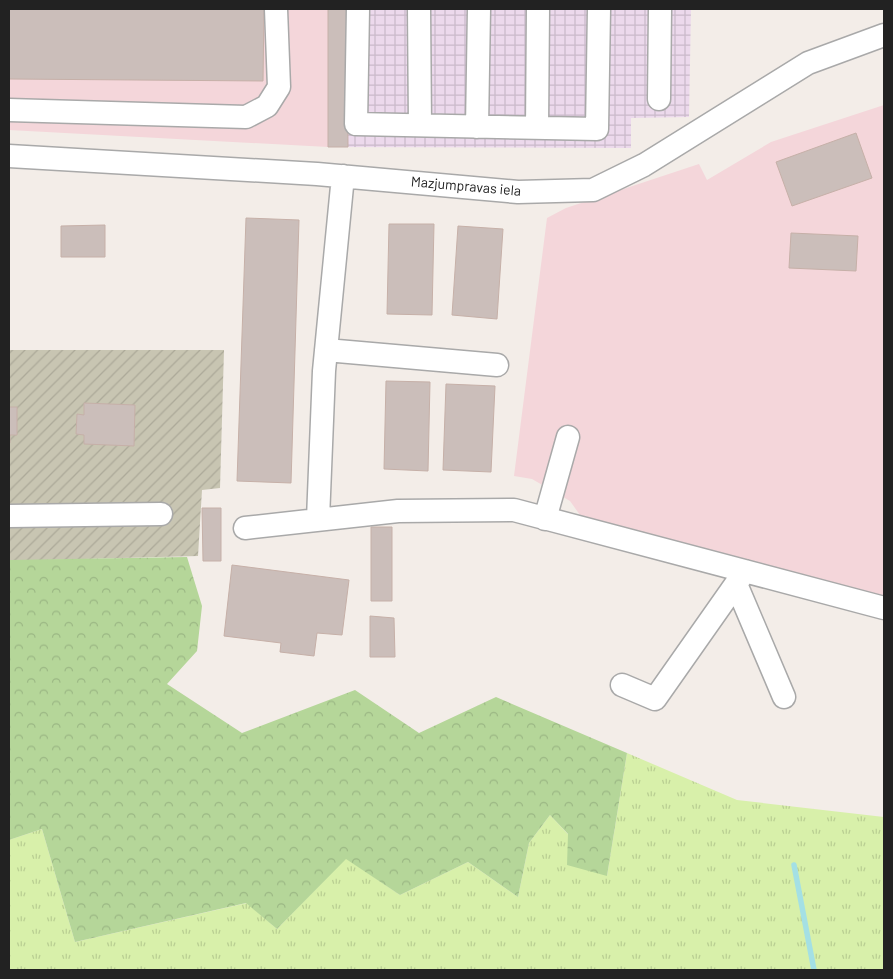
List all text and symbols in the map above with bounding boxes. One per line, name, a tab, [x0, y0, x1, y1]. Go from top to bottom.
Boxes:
street label: Mazjumpravas iela	[410, 172, 522, 199]

